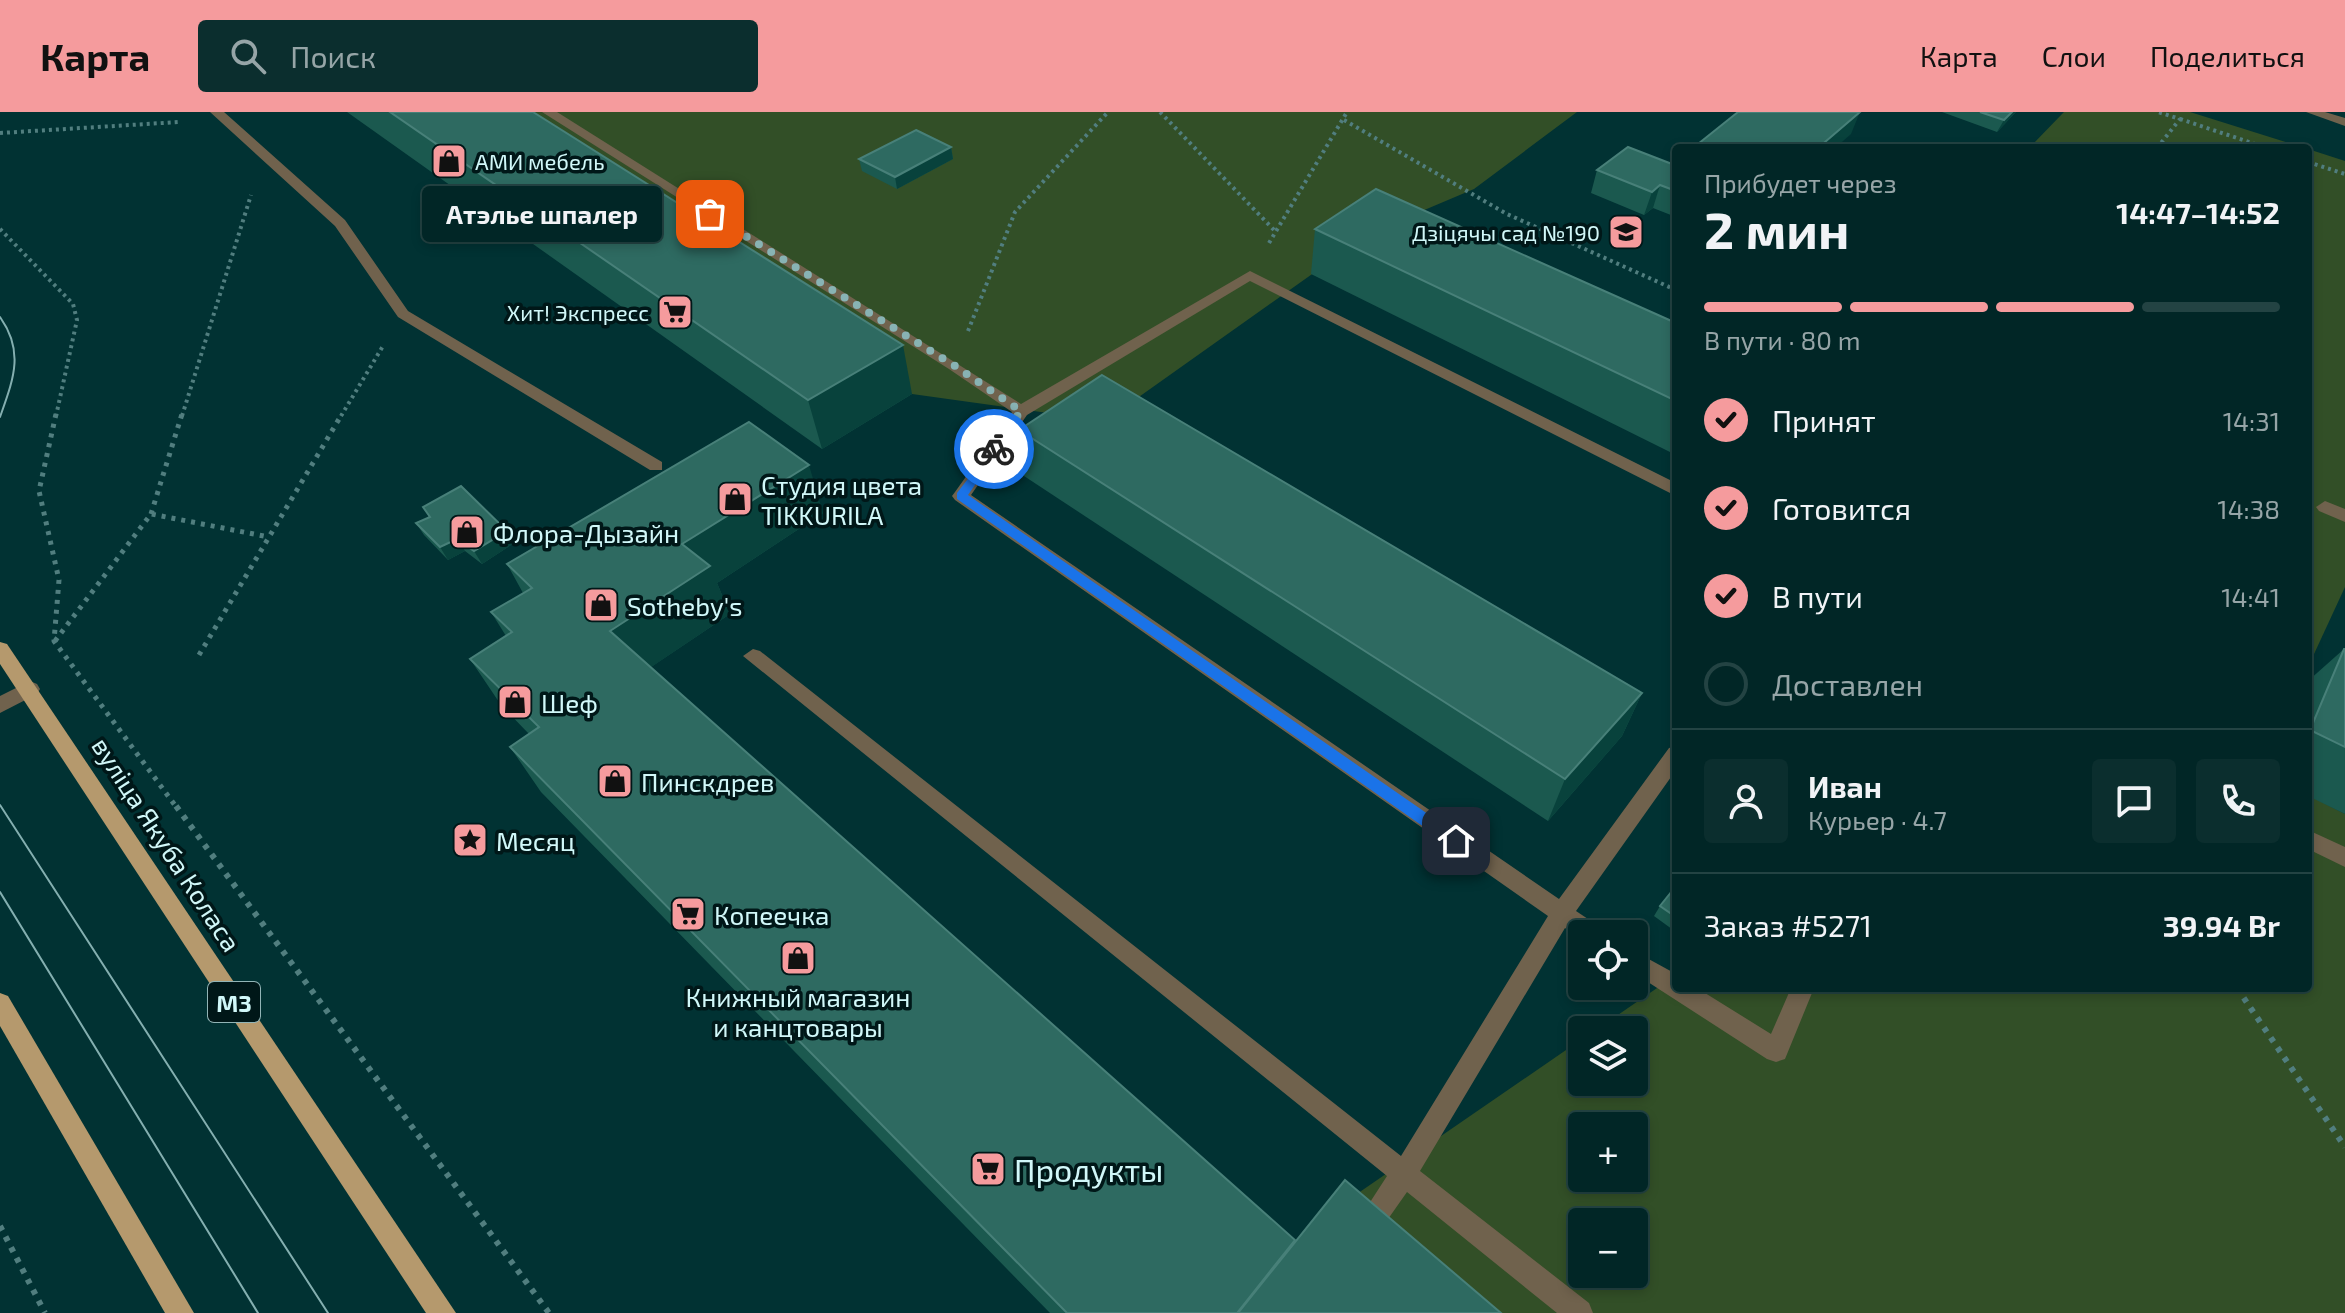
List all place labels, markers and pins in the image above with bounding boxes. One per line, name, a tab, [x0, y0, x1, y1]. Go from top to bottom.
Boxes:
shop icon: АМИ мебель	[430, 142, 468, 180]
place label: АМИ мебель	[475, 148, 605, 174]
pin	[676, 180, 744, 248]
callout: Атэлье шпалер	[422, 186, 662, 242]
school or university icon: Дзіцячы сад №190	[1607, 213, 1645, 251]
place label: Дзіцячы сад №190	[1412, 219, 1600, 245]
supermarket icon: Хит! Экспресс	[656, 293, 694, 331]
place label: Хит! Экспресс	[507, 299, 649, 325]
place label: Студия цвета TIKKURILA	[761, 469, 922, 530]
shop icon: Студия цвета TIKKURILA	[716, 480, 754, 518]
shop icon: Флора-Дызайн	[448, 513, 486, 551]
place label: Флора-Дызайн	[493, 517, 679, 548]
shop icon: Sotheby's	[582, 586, 620, 624]
place label: Sotheby's	[627, 590, 742, 621]
shop icon: Шеф	[496, 683, 534, 721]
place label: Шеф	[541, 687, 598, 718]
shop icon: Пинскдрев	[596, 762, 634, 800]
place label: Пинскдрев	[641, 766, 774, 797]
pin	[1422, 807, 1490, 875]
place icon: Месяц	[451, 821, 489, 859]
place label: Месяц	[496, 825, 575, 856]
supermarket icon: Копеечка	[669, 895, 707, 933]
place label: Копеечка	[714, 899, 829, 930]
shop icon: Книжный магазин и канцтовары	[779, 939, 817, 977]
place label: Книжный магазин и канцтовары	[686, 981, 910, 1042]
supermarket icon: Продукты	[969, 1150, 1007, 1188]
place label: Продукты	[1014, 1150, 1163, 1189]

